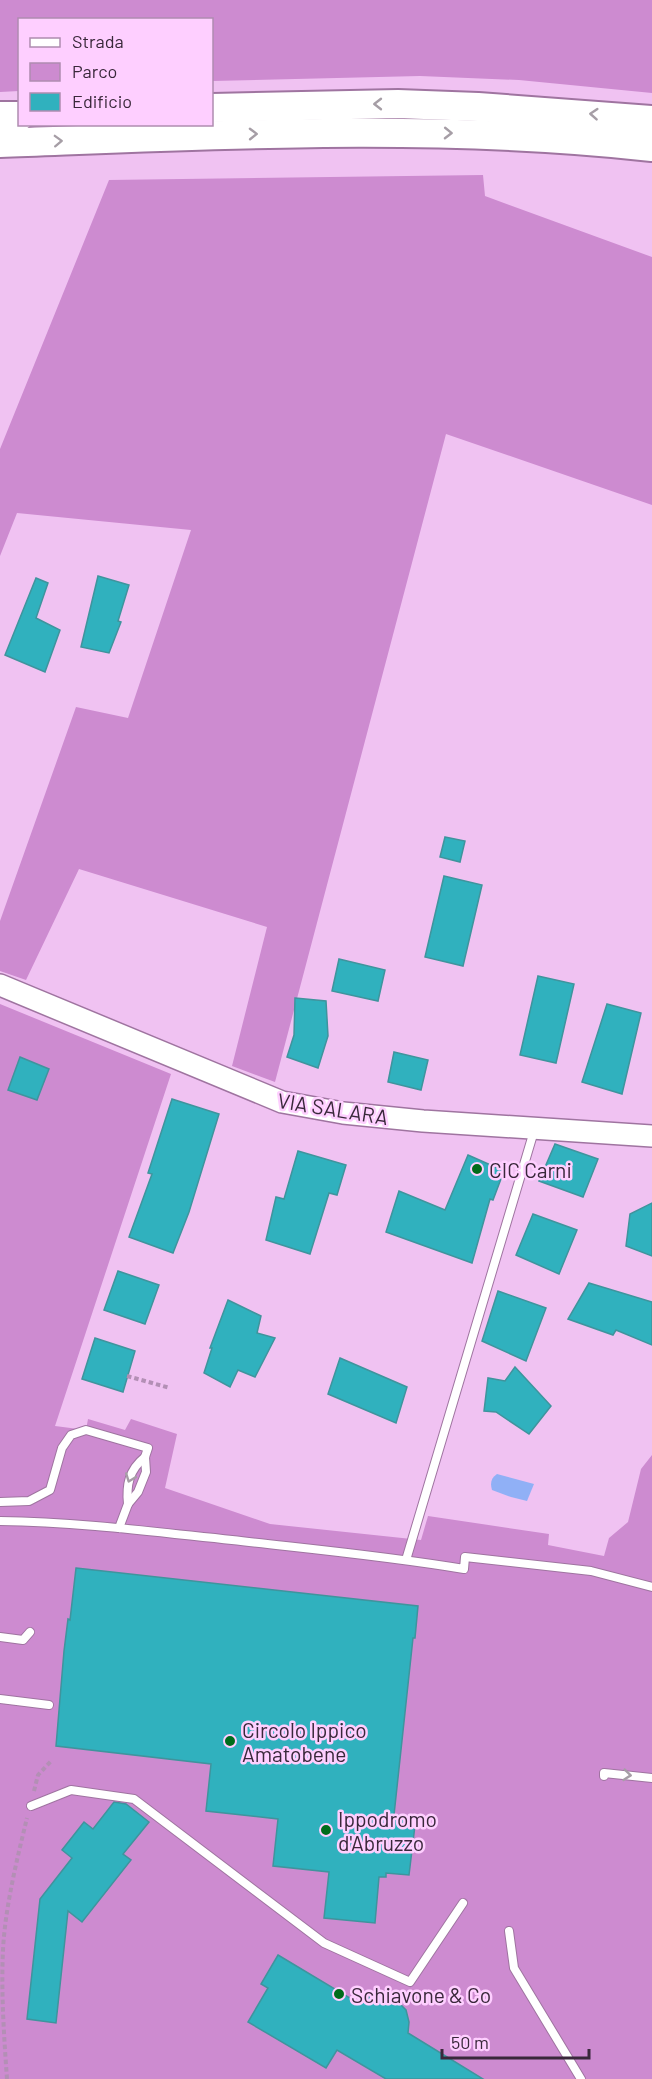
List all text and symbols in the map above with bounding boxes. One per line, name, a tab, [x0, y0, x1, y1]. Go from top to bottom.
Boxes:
legend	[18, 18, 213, 126]
text: Strada	[72, 30, 124, 52]
text: Parco	[72, 60, 117, 82]
text: Edificio	[72, 90, 132, 112]
one-way arrow	[374, 98, 383, 110]
one-way arrow	[589, 108, 598, 121]
one-way arrow	[249, 127, 258, 140]
one-way arrow	[444, 127, 453, 139]
one-way arrow	[54, 135, 63, 147]
street label: VIA SALARA	[276, 1087, 390, 1129]
place label: CIC Carni	[489, 1157, 572, 1182]
marker: CIC Carni	[470, 1162, 484, 1176]
one-way arrow	[125, 1472, 137, 1483]
place label: Circolo Ippico Amatobene	[242, 1717, 367, 1766]
marker: Circolo Ippico Amatobene	[223, 1734, 237, 1748]
one-way arrow	[622, 1768, 631, 1781]
place label: Ippodromo d'Abruzzo	[338, 1806, 437, 1855]
marker: Ippodromo d'Abruzzo	[319, 1823, 333, 1837]
place label: Schiavone & Co	[351, 1982, 491, 2007]
marker: Schiavone & Co	[332, 1987, 346, 2001]
scale bar	[442, 2022, 589, 2060]
text: 50 m	[451, 2031, 489, 2053]

